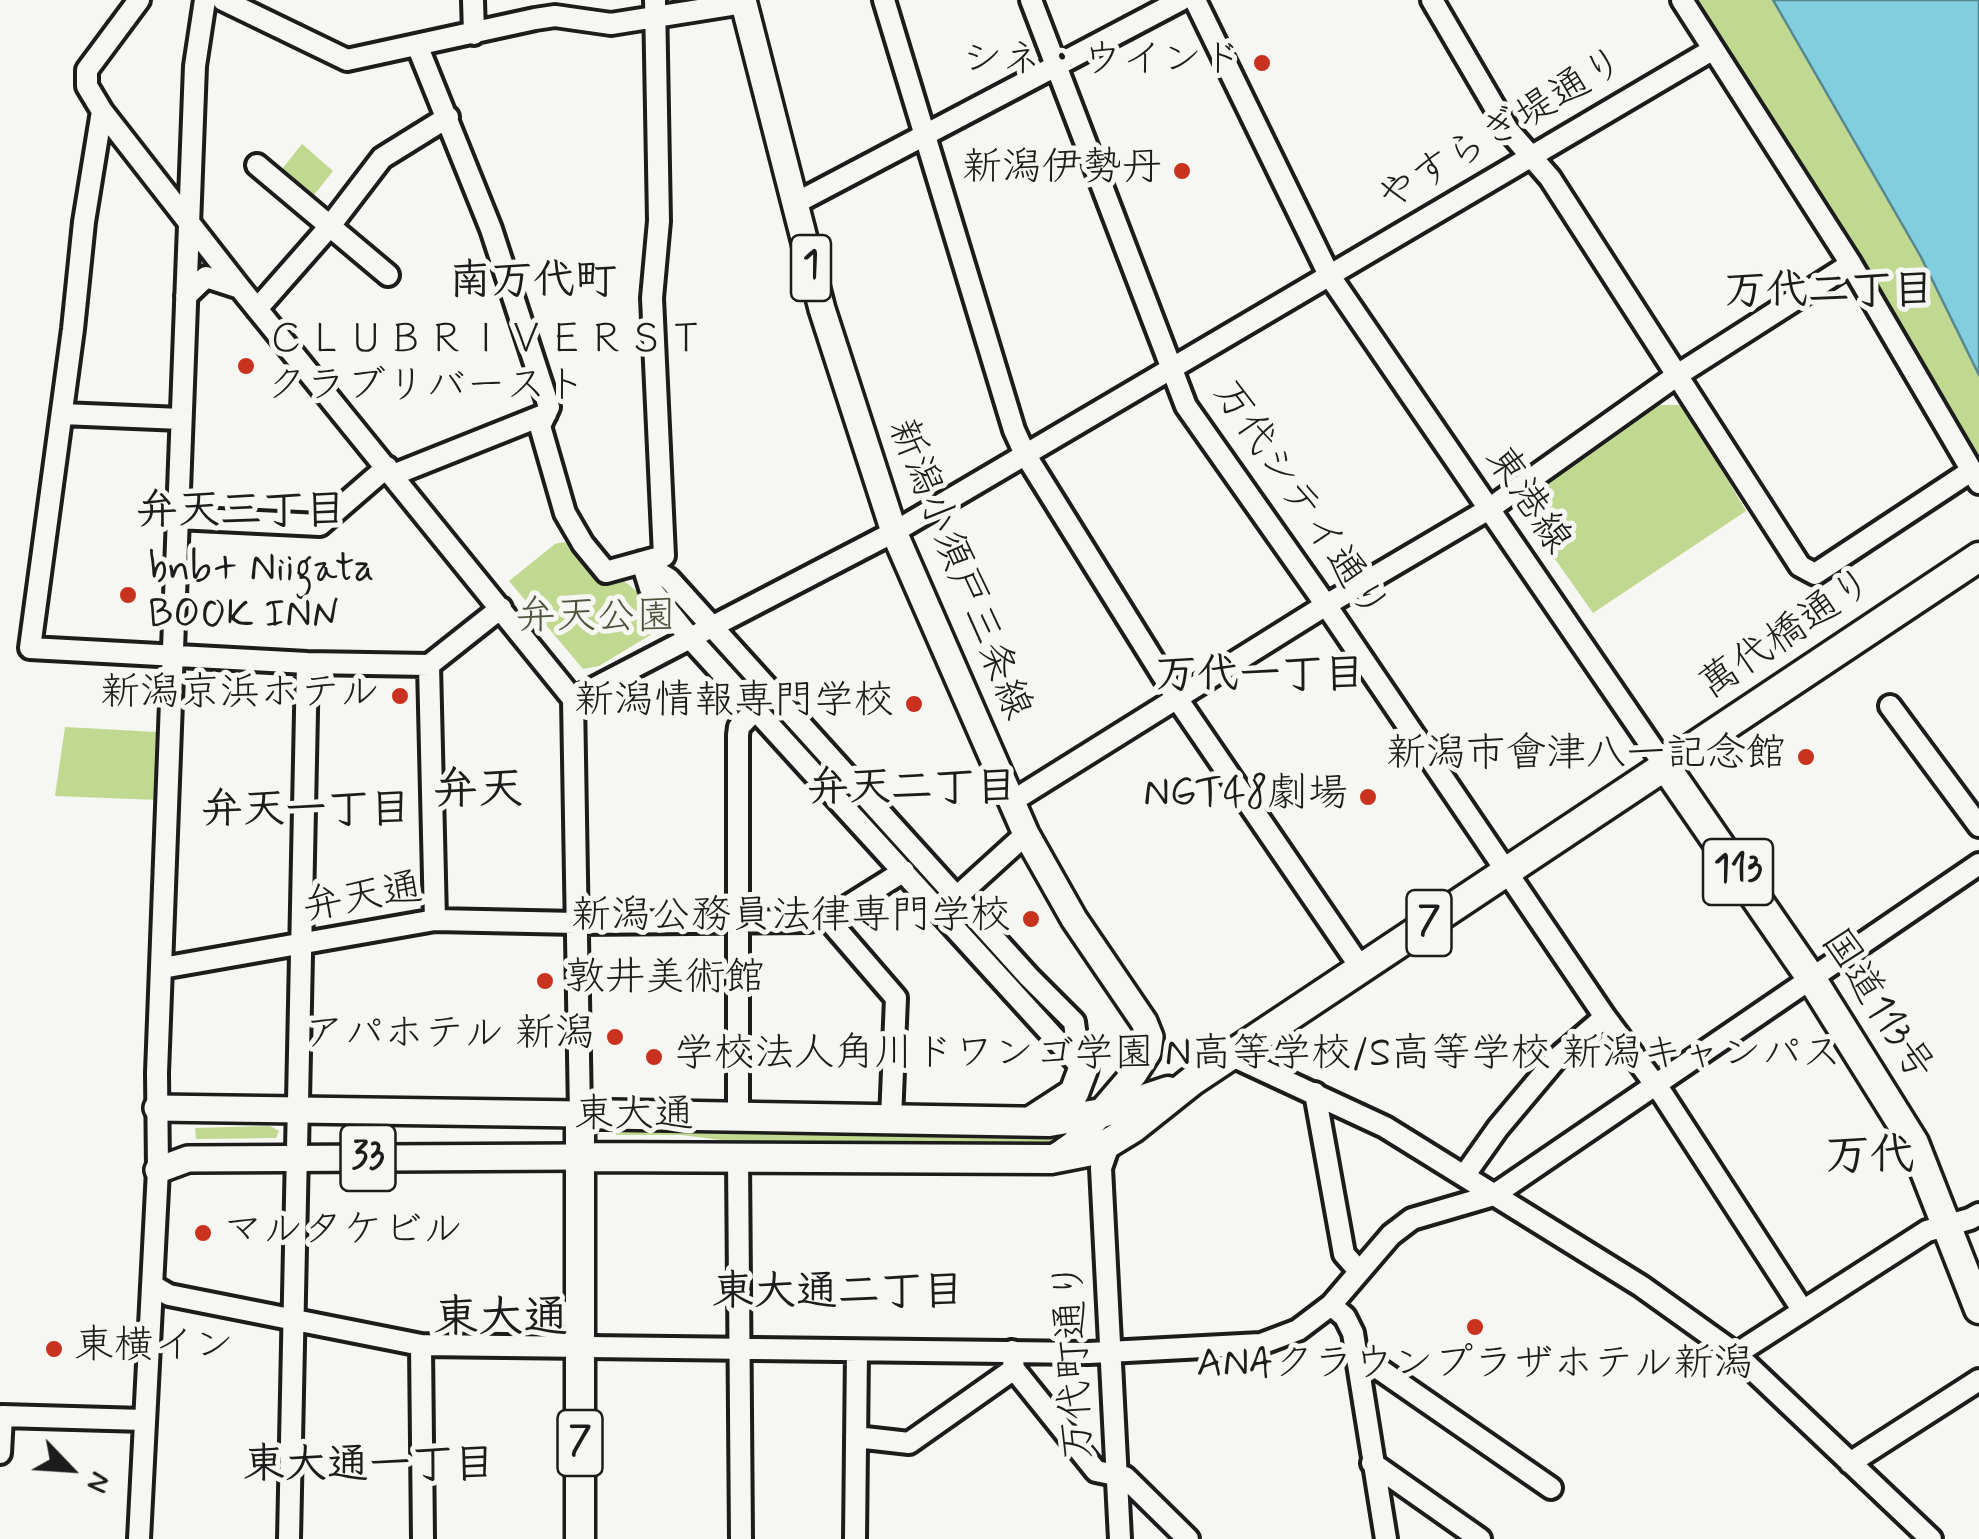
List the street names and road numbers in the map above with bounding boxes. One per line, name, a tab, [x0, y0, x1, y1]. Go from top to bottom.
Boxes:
street label: やすらぎ堤通り	[1371, 39, 1635, 225]
road number: 1	[791, 235, 831, 301]
street label: 万代シテイ通り	[1200, 373, 1396, 631]
street label: 新潟小須戸三条線	[875, 413, 1039, 727]
street label: 東港線	[1473, 438, 1579, 564]
street label: 萬代橋通り	[1692, 560, 1884, 712]
road number: 113	[1703, 839, 1773, 905]
street label: 弁天通	[300, 866, 426, 934]
road number: 7	[1406, 890, 1452, 956]
street label: 国道113号	[1808, 921, 1942, 1091]
street label: 東大通	[574, 1094, 694, 1142]
road number: 33	[340, 1125, 396, 1191]
street label: 万代町通り	[1048, 1259, 1106, 1461]
road number: 7	[558, 1410, 602, 1476]

